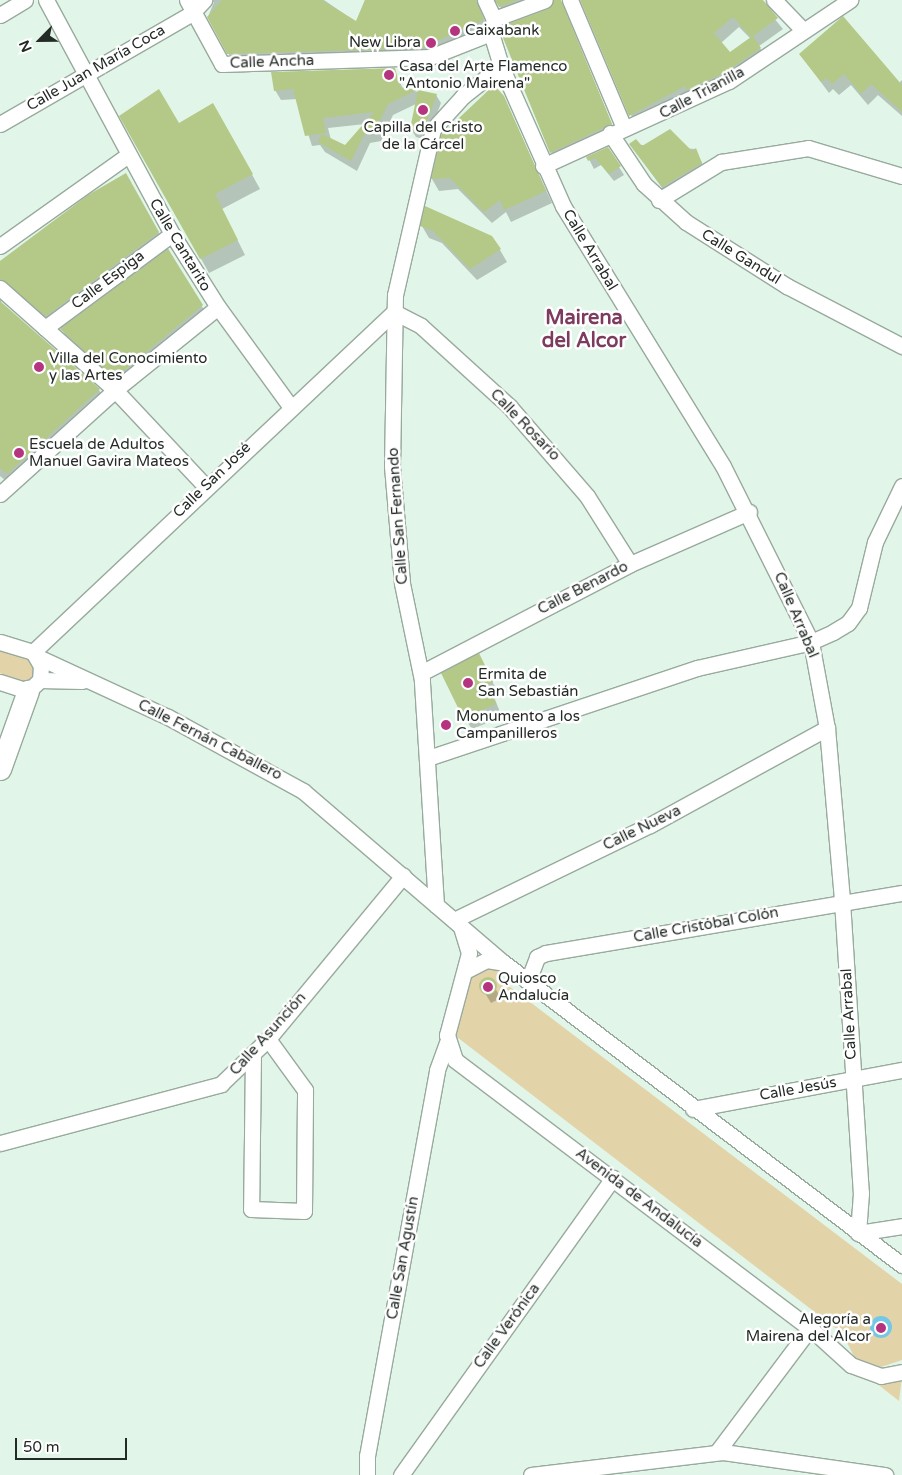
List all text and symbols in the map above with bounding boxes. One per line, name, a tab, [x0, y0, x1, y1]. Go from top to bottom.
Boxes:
north arrow	[15, 15, 65, 65]
street label: Calle Juan María Coca	[24, 21, 168, 115]
place label: Caixabank	[465, 22, 539, 40]
marker: Caixabank	[449, 25, 461, 37]
place label: New Libra	[349, 34, 421, 52]
marker: New Libra	[425, 37, 437, 49]
text: N	[16, 38, 36, 55]
street label: Calle Ancha	[229, 52, 315, 72]
place label: Casa del Arte Flamenco "Antonio Mairena"	[399, 57, 567, 92]
street label: Calle Trianilla	[656, 63, 748, 123]
marker: Casa del Arte Flamenco "Antonio Mairena"	[383, 69, 395, 81]
marker: Capilla del Cristo de la Cárcel	[417, 104, 429, 116]
place label: Capilla del Cristo de la Cárcel	[363, 118, 483, 153]
street label: Calle Cantarito	[145, 195, 215, 295]
street label: Calle Arrabal	[559, 206, 621, 294]
street label: Calle Gandul	[698, 226, 784, 288]
street label: Calle Espiga	[68, 247, 148, 313]
district label: Mairena del Alcor	[542, 306, 626, 353]
place label: Villa del Conocimiento y las Artes	[49, 349, 207, 384]
marker: Villa del Conocimiento y las Artes	[33, 361, 45, 373]
street label: Calle Rosario	[486, 385, 564, 465]
place label: Escuela de Adultos Manuel Gavira Mateos	[29, 435, 189, 470]
street label: Calle San José	[169, 438, 255, 522]
marker: Escuela de Adultos Manuel Gavira Mateos	[13, 447, 25, 459]
street label: Calle San Fernando	[384, 447, 412, 585]
street label: Calle Benardo	[535, 557, 631, 619]
street label: Calle Arrabal	[770, 569, 822, 661]
place label: Ermita de San Sebastián	[478, 665, 578, 700]
marker: Ermita de San Sebastián	[462, 677, 474, 689]
street label: Calle Fernán Caballero	[135, 696, 285, 784]
place label: Monumento a los Campanilleros	[456, 707, 580, 742]
marker: Monumento a los Campanilleros	[440, 719, 452, 731]
street label: Calle Nueva	[600, 801, 684, 855]
street label: Calle Cristóbal Colón	[632, 903, 780, 947]
street label: Calle Arrabal	[838, 968, 860, 1060]
place label: Quiosco Andalucía	[498, 969, 569, 1004]
marker: Quiosco Andalucía	[482, 981, 494, 993]
street label: Calle Asunción	[226, 989, 310, 1079]
street label: Calle Jesús	[758, 1073, 838, 1105]
street label: Avenida de Andalucía	[572, 1144, 706, 1252]
street label: Calle San Agustín	[383, 1195, 423, 1321]
street label: Calle Verónica	[470, 1280, 544, 1372]
place label: Alegoría a Mairena del Alcor	[746, 1310, 871, 1345]
marker: Alegoría a Mairena del Alcor	[875, 1322, 887, 1334]
scale bar	[18, 1428, 130, 1460]
text: 50 m	[23, 1438, 60, 1456]

